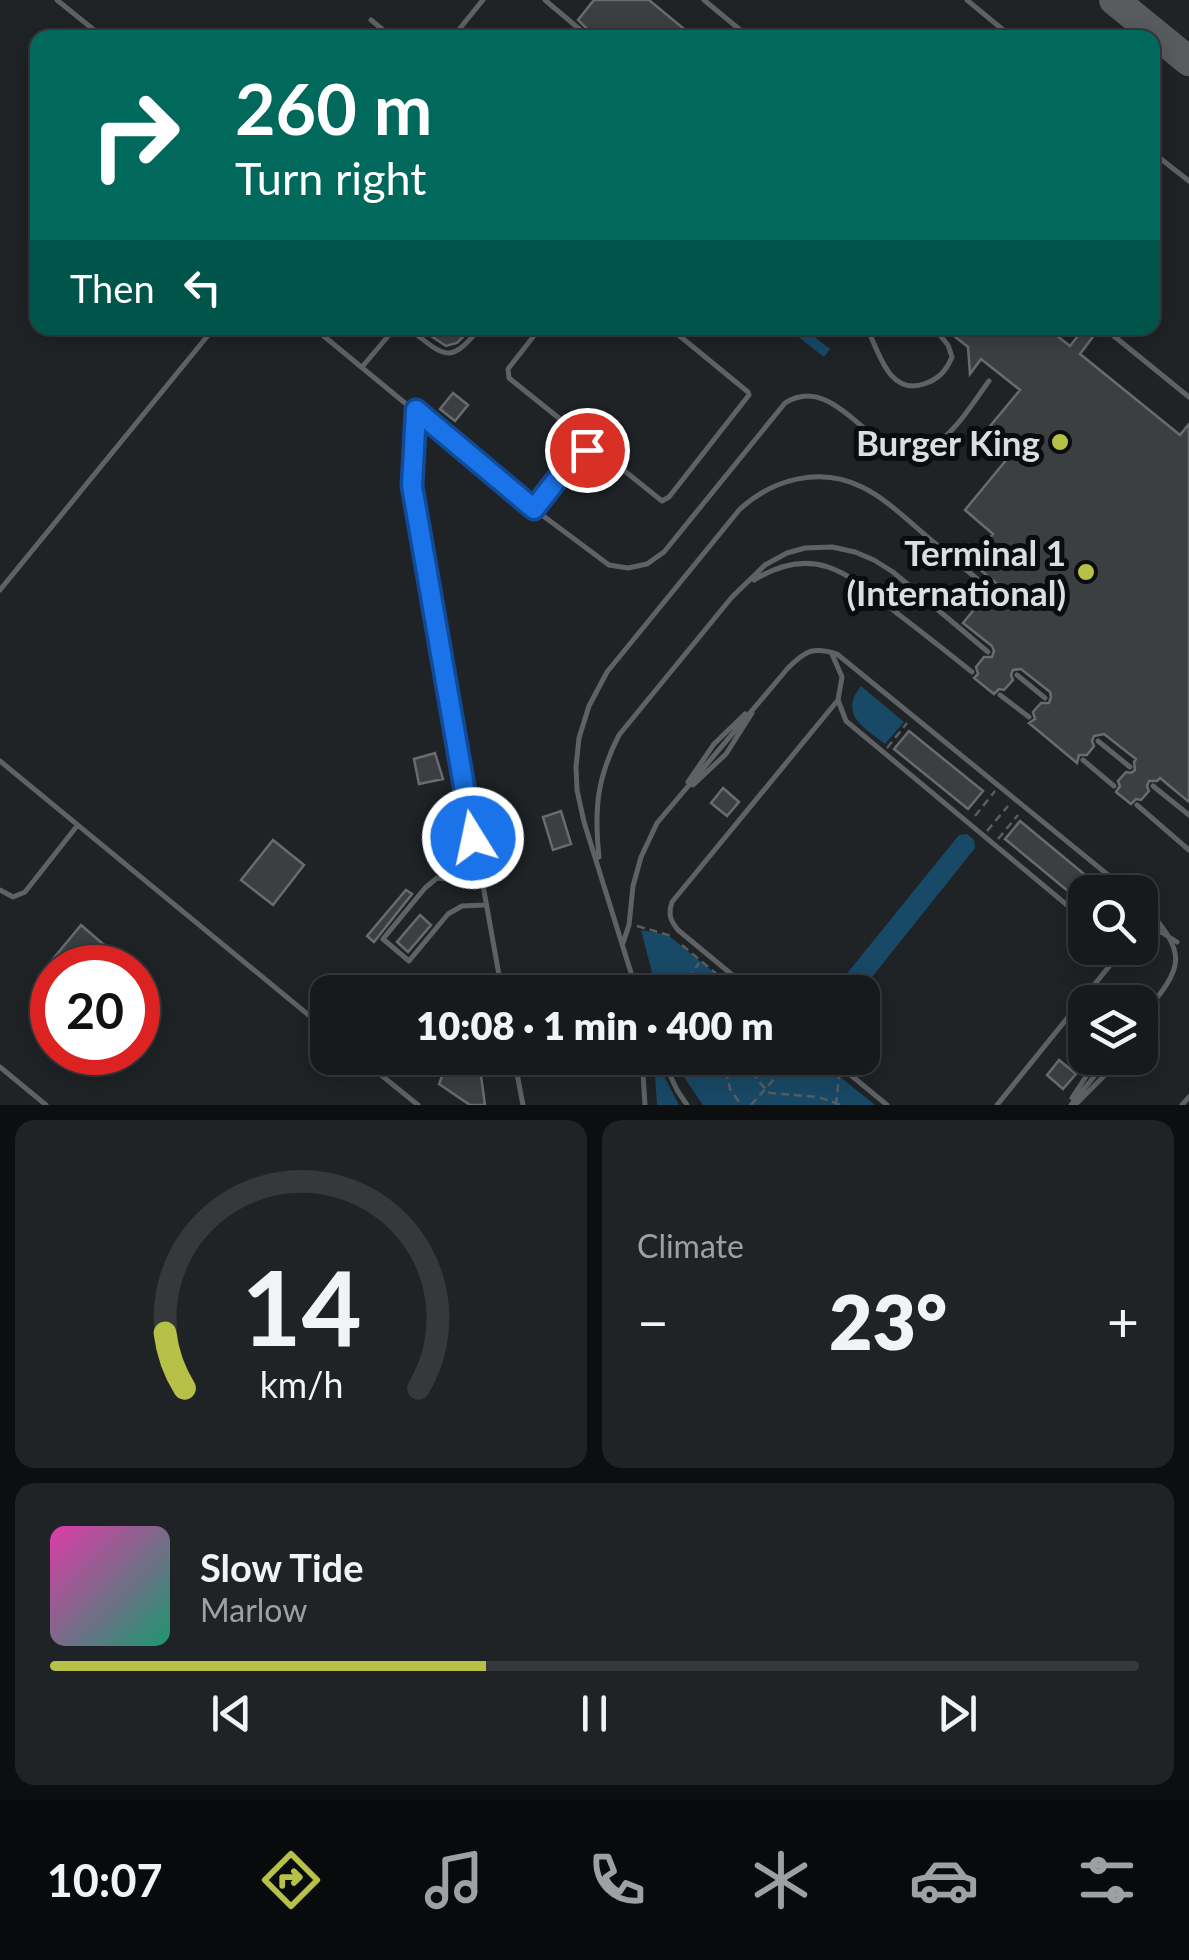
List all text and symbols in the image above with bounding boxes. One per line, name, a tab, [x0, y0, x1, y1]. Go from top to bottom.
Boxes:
text: 260 m	[235, 66, 432, 150]
icon: right	[70, 70, 200, 200]
text: Turn right	[235, 151, 426, 205]
icon: left	[175, 260, 230, 315]
text: Then	[70, 265, 155, 311]
pin	[545, 408, 630, 493]
place label: Burger King	[856, 421, 1040, 463]
icon: arrive	[560, 423, 615, 478]
marker: Burger King	[1049, 431, 1071, 453]
place label: Terminal 1 (International)	[846, 531, 1066, 613]
marker: Terminal 1 (International)	[1075, 561, 1097, 583]
position arrow	[421, 786, 525, 890]
map controls	[1068, 875, 1158, 1075]
button: search	[1068, 875, 1158, 965]
speed limit sign: 20	[30, 945, 160, 1075]
button: layers	[1068, 985, 1158, 1075]
text: 10:08 · 1 min · 400 m	[416, 1002, 774, 1048]
text: Climate	[637, 1226, 744, 1265]
text: 14	[241, 1243, 361, 1368]
text: 23°	[829, 1276, 947, 1366]
text: −	[637, 1288, 669, 1354]
text: +	[1107, 1288, 1139, 1354]
text: km/h	[259, 1363, 343, 1406]
text: Slow Tide	[200, 1544, 363, 1590]
text: Marlow	[200, 1590, 307, 1629]
icon: previous	[204, 1686, 259, 1741]
icon: pause	[567, 1686, 622, 1741]
icon: next	[930, 1686, 985, 1741]
icon: directions	[256, 1845, 326, 1915]
icon: music	[419, 1845, 489, 1915]
icon: phone	[582, 1845, 652, 1915]
icon: climate	[746, 1845, 816, 1915]
icon: car	[909, 1845, 979, 1915]
icon: filters	[1072, 1845, 1142, 1915]
text: 10:07	[47, 1853, 163, 1907]

